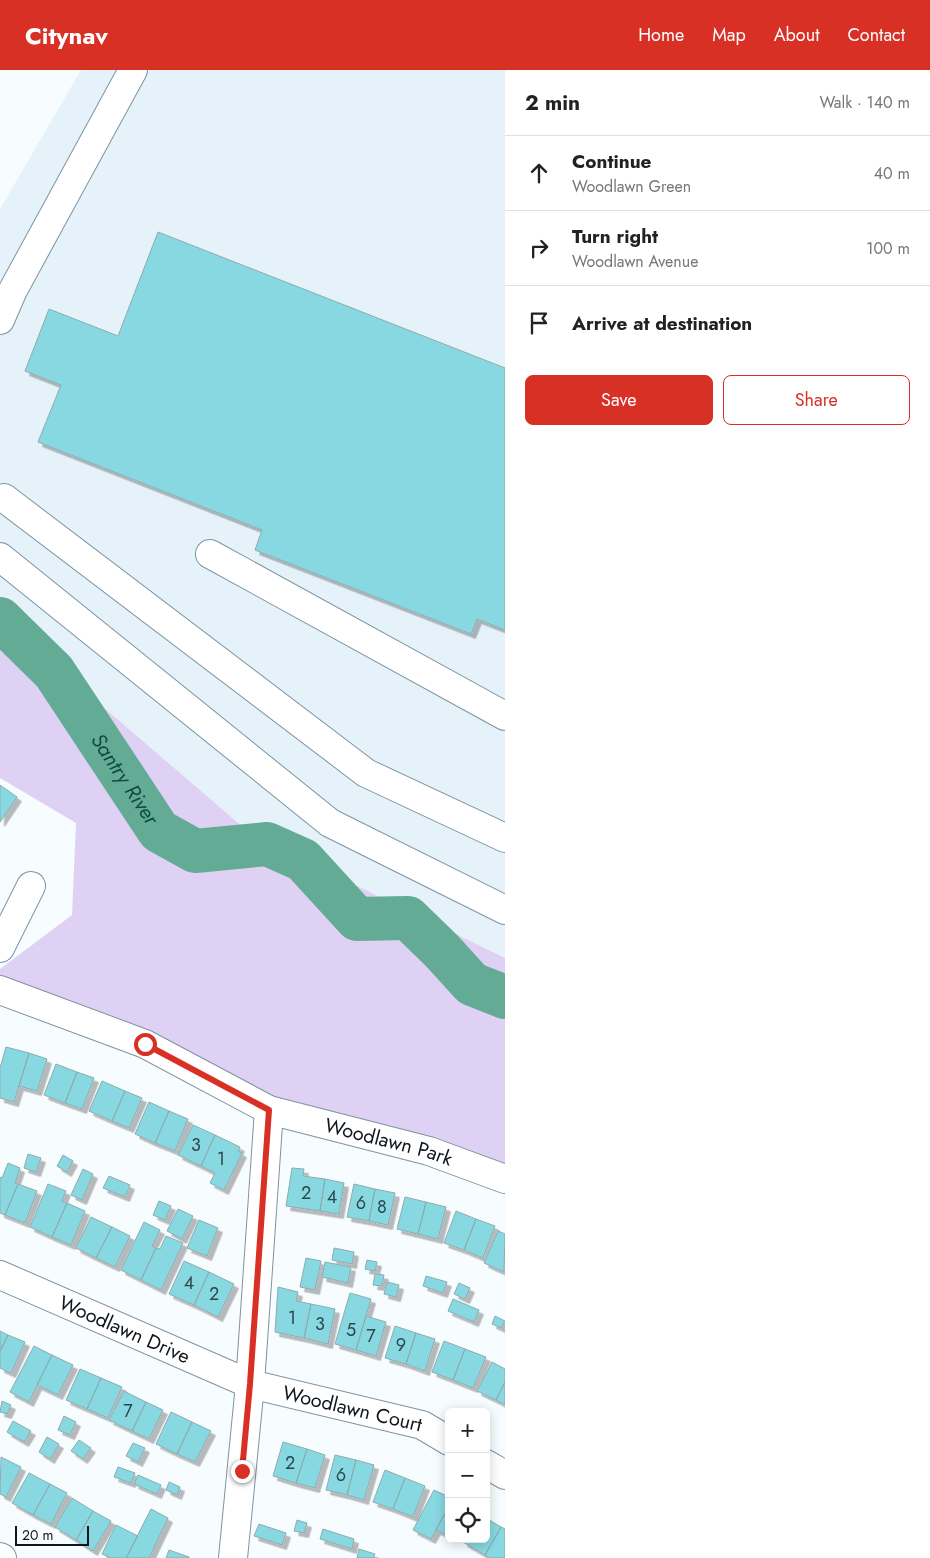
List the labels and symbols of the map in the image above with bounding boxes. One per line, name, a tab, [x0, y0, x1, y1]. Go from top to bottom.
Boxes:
water label: Santry River	[83, 727, 167, 832]
route start	[134, 1033, 157, 1056]
street label: Woodlawn Park	[322, 1111, 457, 1174]
house number: 3	[191, 1132, 201, 1158]
house number: 1	[217, 1146, 225, 1172]
house number: 2	[301, 1180, 311, 1206]
house number: 4	[327, 1184, 337, 1210]
house number: 6	[356, 1190, 366, 1216]
house number: 8	[377, 1194, 387, 1220]
house number: 4	[184, 1270, 194, 1296]
house number: 2	[209, 1281, 219, 1307]
street label: Woodlawn Drive	[54, 1289, 195, 1371]
house number: 1	[288, 1305, 296, 1331]
house number: 3	[315, 1311, 325, 1337]
house number: 5	[346, 1317, 356, 1343]
house number: 7	[366, 1323, 376, 1349]
house number: 9	[396, 1332, 406, 1358]
street label: Woodlawn Court	[280, 1378, 425, 1440]
house number: 7	[123, 1398, 133, 1424]
house number: 2	[285, 1450, 295, 1476]
route end	[231, 1460, 254, 1483]
house number: 6	[336, 1462, 346, 1488]
scale bar	[15, 1523, 89, 1546]

